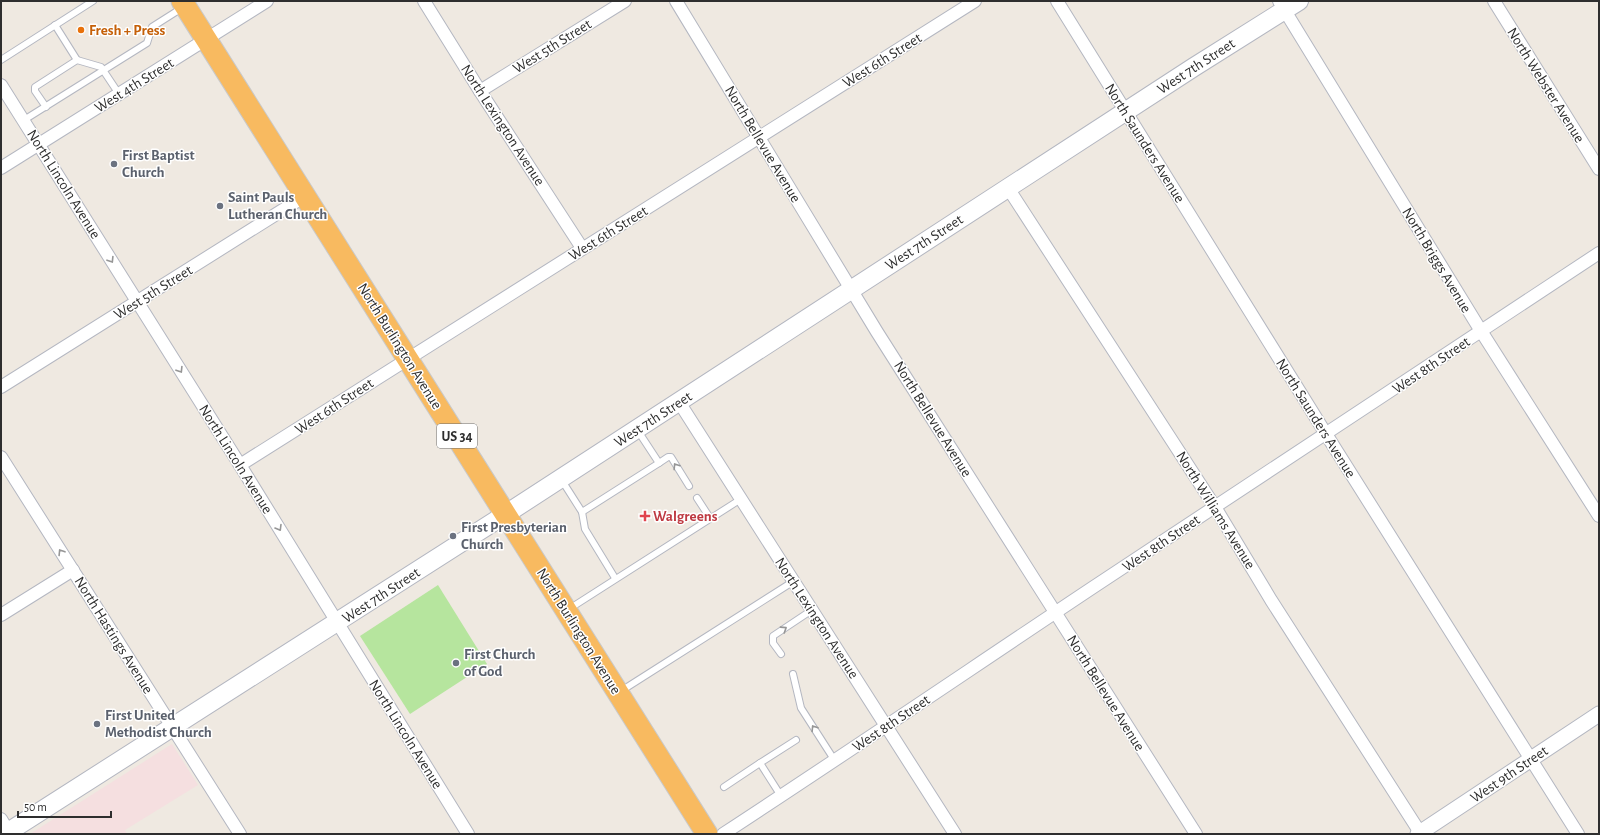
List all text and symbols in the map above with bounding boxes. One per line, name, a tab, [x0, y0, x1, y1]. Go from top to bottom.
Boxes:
street label: West 5th Street	[511, 16, 594, 76]
place label: Fresh + Press	[89, 23, 166, 38]
marker: Fresh + Press	[76, 25, 86, 35]
street label: North Webster Avenue	[1504, 25, 1587, 145]
street label: West 6th Street	[840, 30, 925, 91]
street label: West 7th Street	[1155, 36, 1238, 97]
street label: West 4th Street	[92, 55, 177, 116]
street label: North Lexington Avenue	[458, 62, 547, 189]
street label: North Saunders Avenue	[1102, 81, 1187, 206]
street label: North Bellevue Avenue	[722, 83, 803, 205]
street label: North Lincoln Avenue	[24, 127, 103, 242]
place label: First Baptist Church	[122, 148, 195, 180]
marker: First Baptist Church	[109, 159, 119, 169]
place label: Saint Pauls Lutheran Church	[228, 190, 327, 222]
marker: Saint Pauls Lutheran Church	[215, 201, 225, 211]
street label: West 6th Street	[566, 203, 651, 264]
street label: North Briggs Avenue	[1399, 205, 1474, 316]
street label: West 7th Street	[883, 212, 966, 273]
one-way arrow	[106, 256, 114, 263]
street label: West 5th Street	[112, 262, 195, 322]
street label: North Burlington Avenue	[355, 281, 445, 412]
street label: West 8th Street	[1390, 334, 1473, 397]
street label: North Saunders Avenue	[1273, 356, 1358, 481]
street label: North Bellevue Avenue	[891, 359, 974, 480]
one-way arrow	[175, 366, 183, 373]
street label: West 6th Street	[292, 376, 376, 437]
street label: West 7th Street	[612, 389, 695, 450]
street label: North Lincoln Avenue	[196, 402, 275, 517]
road number: US 34	[437, 424, 477, 448]
street label: North Williams Avenue	[1173, 449, 1258, 572]
one-way arrow	[674, 463, 681, 470]
place label: Walgreens	[653, 509, 718, 524]
marker: Walgreens	[640, 511, 650, 521]
street label: West 8th Street	[1120, 512, 1203, 575]
place label: First Presbyterian Church	[461, 520, 567, 552]
one-way arrow	[274, 524, 281, 531]
marker: First Presbyterian Church	[448, 531, 458, 541]
one-way arrow	[58, 549, 66, 556]
street label: North Lexington Avenue	[772, 555, 861, 682]
street label: West 7th Street	[340, 565, 423, 626]
street label: North Burlington Avenue	[534, 566, 624, 697]
street label: North Hastings Avenue	[72, 574, 156, 696]
one-way arrow	[780, 626, 787, 634]
street label: North Bellevue Avenue	[1064, 633, 1147, 754]
place label: First Church of God	[464, 647, 536, 679]
marker: First Church of God	[451, 658, 461, 668]
street label: North Lincoln Avenue	[366, 677, 445, 792]
street label: West 8th Street	[850, 692, 933, 755]
place label: First United Methodist Church	[105, 708, 212, 740]
marker: First United Methodist Church	[92, 719, 102, 729]
one-way arrow	[811, 725, 819, 732]
street label: West 9th Street	[1468, 743, 1551, 806]
scale bar	[18, 793, 111, 819]
text: 50 m	[24, 801, 47, 813]

